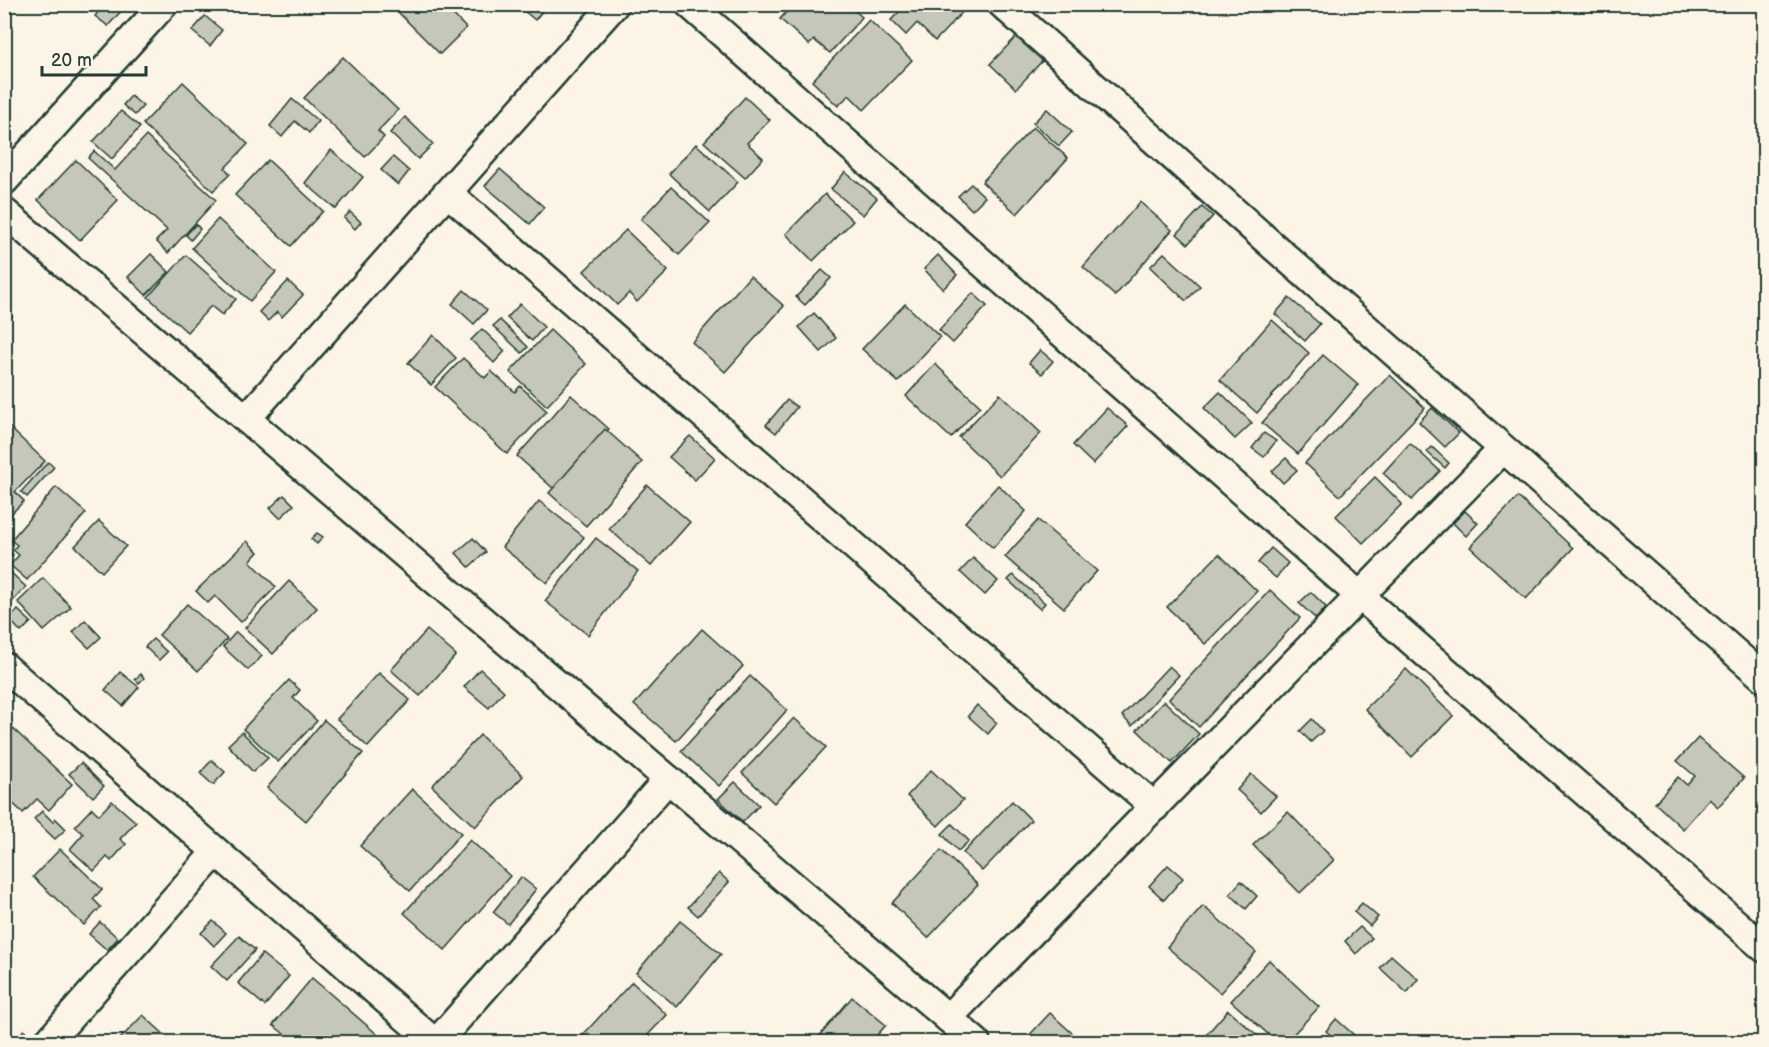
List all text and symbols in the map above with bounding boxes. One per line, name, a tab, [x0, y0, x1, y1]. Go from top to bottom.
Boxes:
scale bar	[42, 39, 146, 77]
text: 20 m	[51, 50, 92, 71]

